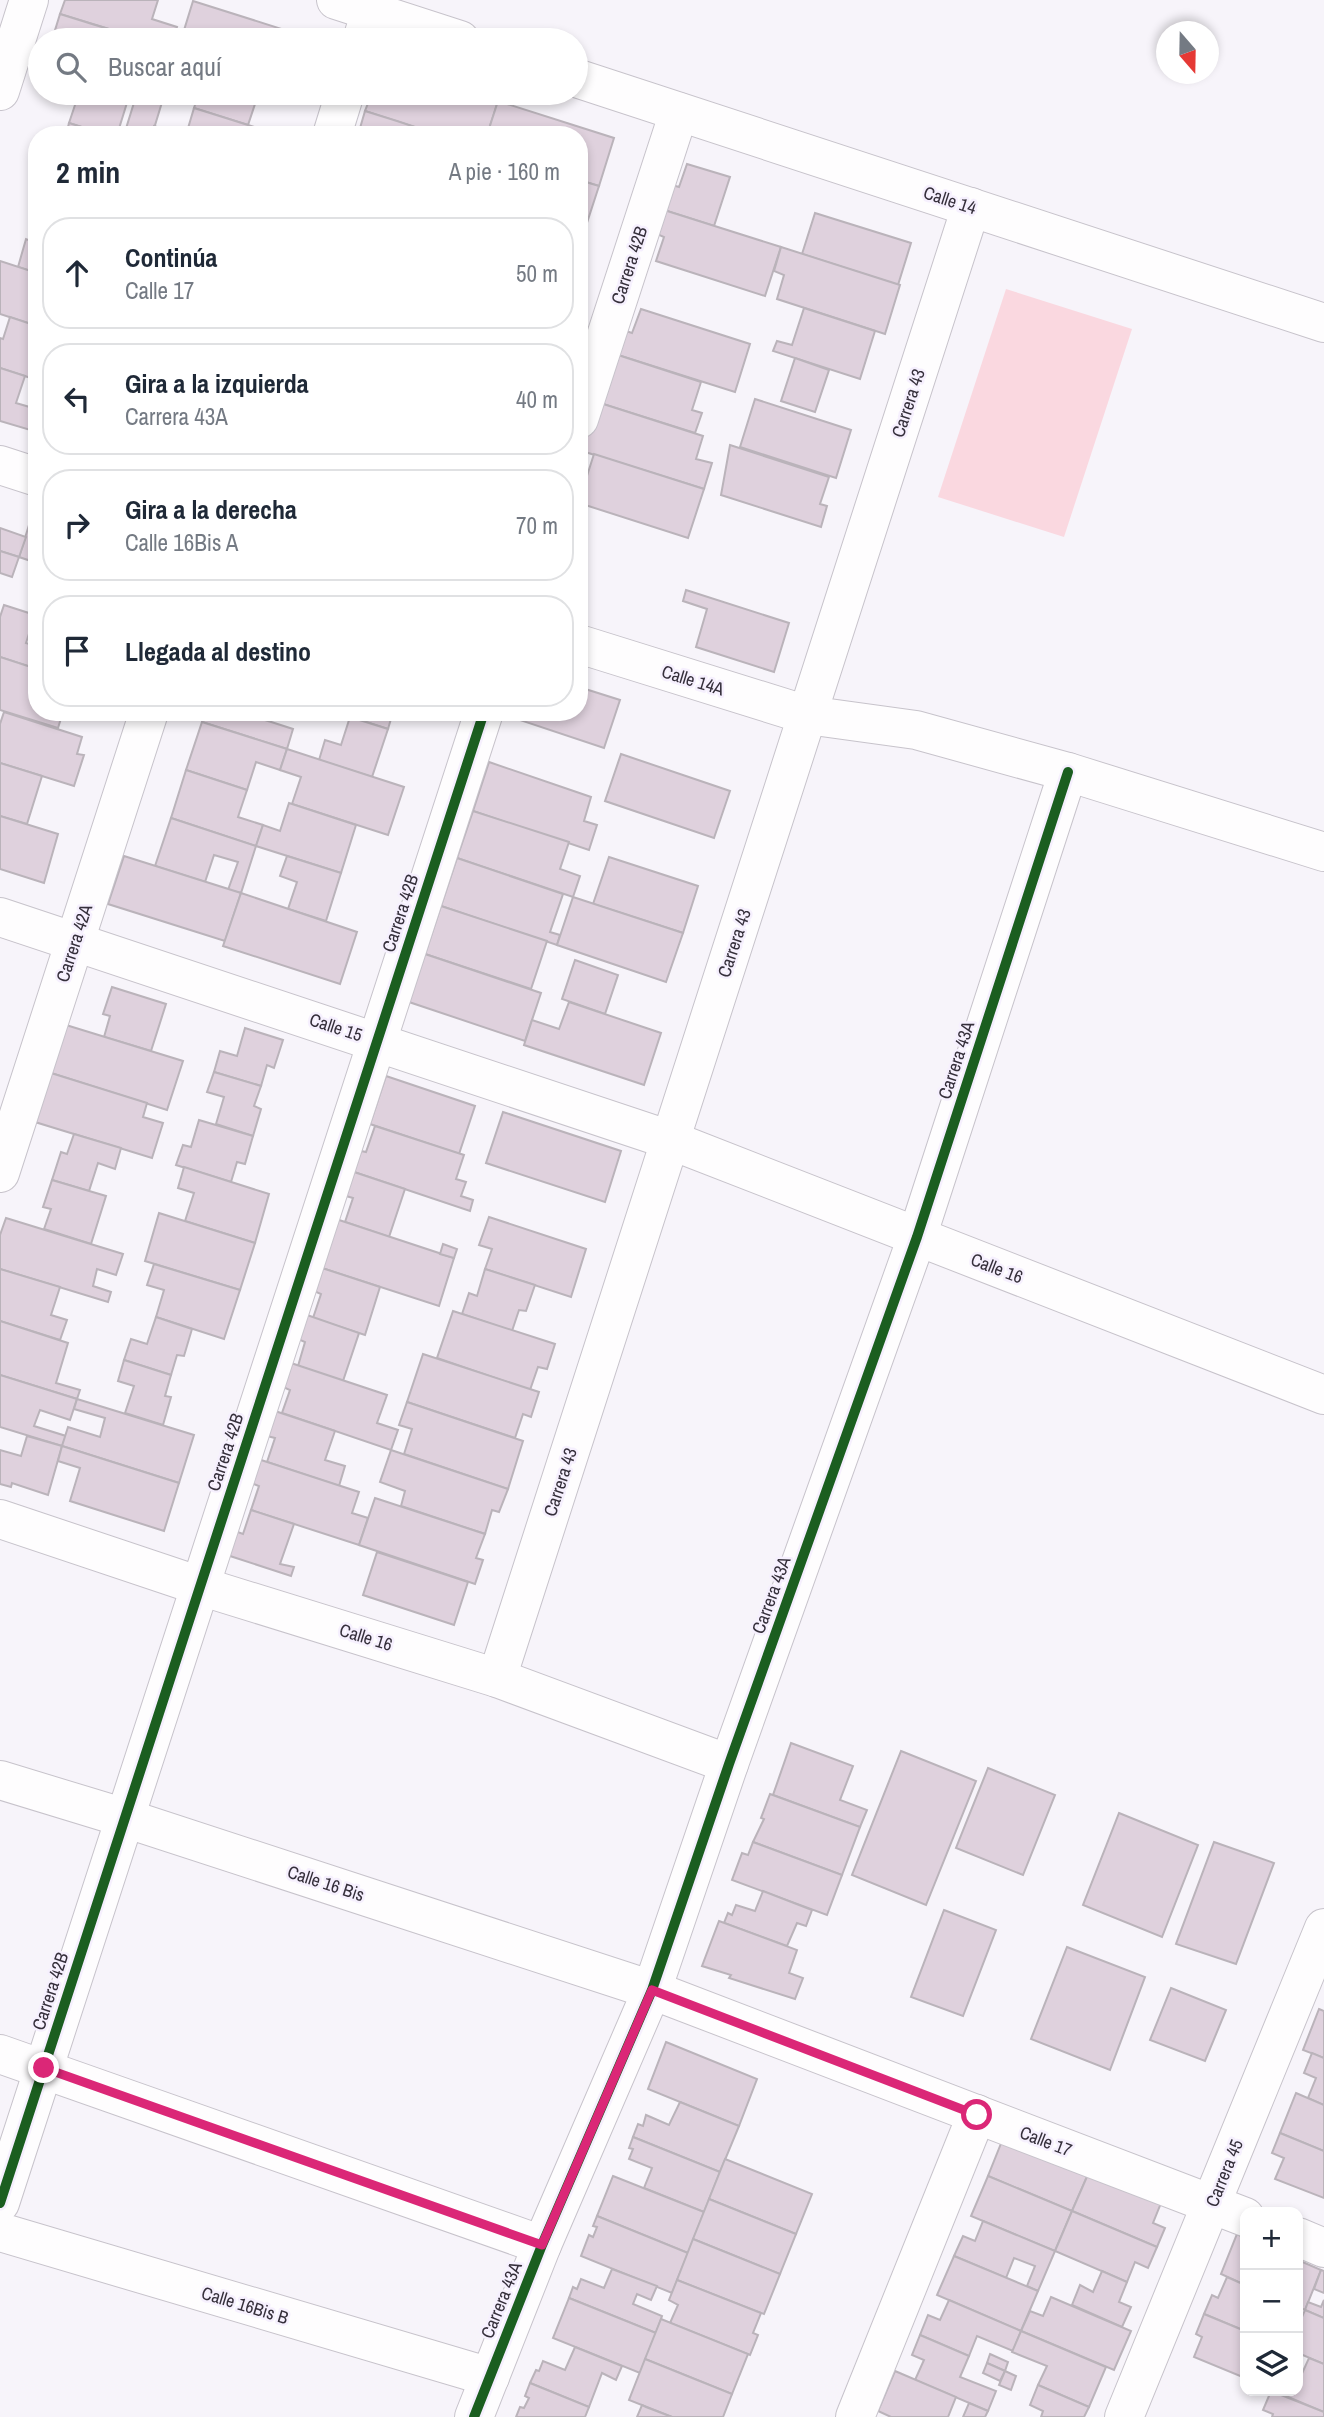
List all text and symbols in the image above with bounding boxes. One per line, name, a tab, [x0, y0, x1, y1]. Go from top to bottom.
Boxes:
north arrow	[1156, 21, 1219, 84]
search box	[28, 28, 588, 105]
icon: search	[52, 48, 90, 86]
text: Buscar aquí	[108, 49, 222, 84]
text: 2 min	[56, 152, 120, 192]
text: A pie · 160 m	[449, 156, 560, 187]
street label: Calle 14	[920, 180, 980, 220]
street label: Carrera 42B	[605, 223, 653, 307]
text: Continúa	[125, 240, 217, 275]
icon: ahead	[58, 254, 96, 292]
text: 50 m	[516, 258, 558, 289]
text: Calle 17	[125, 275, 194, 306]
text: Gira a la izquierda	[125, 366, 309, 401]
street label: Carrera 43	[885, 366, 931, 440]
icon: left	[58, 380, 96, 418]
text: 40 m	[516, 384, 558, 415]
text: Carrera 43A	[125, 401, 228, 432]
text: Gira a la derecha	[125, 492, 297, 527]
icon: right	[58, 506, 96, 544]
text: 70 m	[516, 510, 558, 541]
text: Calle 16Bis A	[125, 527, 238, 558]
icon: arrive	[58, 632, 96, 670]
text: Llegada al destino	[125, 634, 311, 669]
street label: Calle 14A	[659, 659, 727, 701]
street label: Carrera 42B	[376, 871, 424, 955]
street label: Carrera 42A	[50, 901, 98, 985]
street label: Carrera 43	[711, 906, 757, 980]
street label: Calle 15	[306, 1007, 366, 1047]
street label: Carrera 43A	[932, 1018, 980, 1102]
street label: Calle 16	[967, 1247, 1027, 1289]
street label: Carrera 42B	[201, 1410, 249, 1494]
street label: Carrera 43	[537, 1445, 583, 1519]
street label: Carrera 43A	[746, 1553, 797, 1637]
street label: Calle 16	[336, 1617, 396, 1657]
street label: Calle 16 Bis	[284, 1859, 368, 1907]
street label: Carrera 42B	[26, 1949, 74, 2033]
route end	[28, 2052, 59, 2083]
route start	[961, 2099, 992, 2130]
street label: Calle 17	[1016, 2120, 1076, 2162]
street label: Carrera 45	[1199, 2136, 1249, 2210]
map controls	[1240, 2207, 1303, 2396]
button: +	[1240, 2207, 1303, 2270]
street label: Carrera 43A	[474, 2258, 528, 2342]
button: −	[1240, 2270, 1303, 2333]
street label: Calle 16Bis B	[199, 2280, 292, 2330]
button: layers	[1240, 2333, 1303, 2396]

